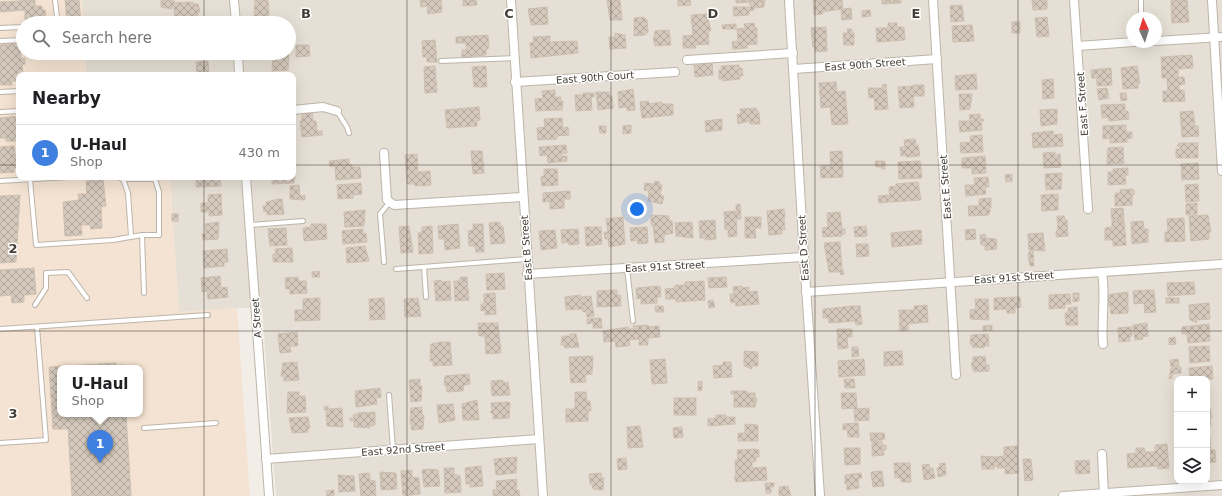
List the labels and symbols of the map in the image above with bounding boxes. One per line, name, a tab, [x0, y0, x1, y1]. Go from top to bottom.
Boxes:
text: B	[301, 6, 311, 21]
text: C	[504, 6, 514, 21]
text: D	[708, 6, 719, 21]
text: E	[912, 6, 920, 21]
north arrow	[1126, 12, 1162, 48]
street label: East 90th Street	[824, 56, 906, 73]
street label: East 90th Court	[556, 69, 635, 86]
street label: East F Street	[1075, 72, 1090, 136]
street label: East E Street	[938, 154, 953, 220]
your location	[627, 199, 647, 219]
street label: East B Street	[519, 215, 534, 281]
street label: East D Street	[796, 215, 811, 281]
text: 2	[8, 241, 18, 256]
street label: East 91st Street	[625, 259, 705, 274]
street label: East 91st Street	[974, 269, 1054, 286]
street label: A Street	[250, 297, 263, 339]
text: 3	[8, 406, 18, 421]
pin: 1	[87, 430, 113, 463]
street label: East 92nd Street	[361, 441, 445, 458]

